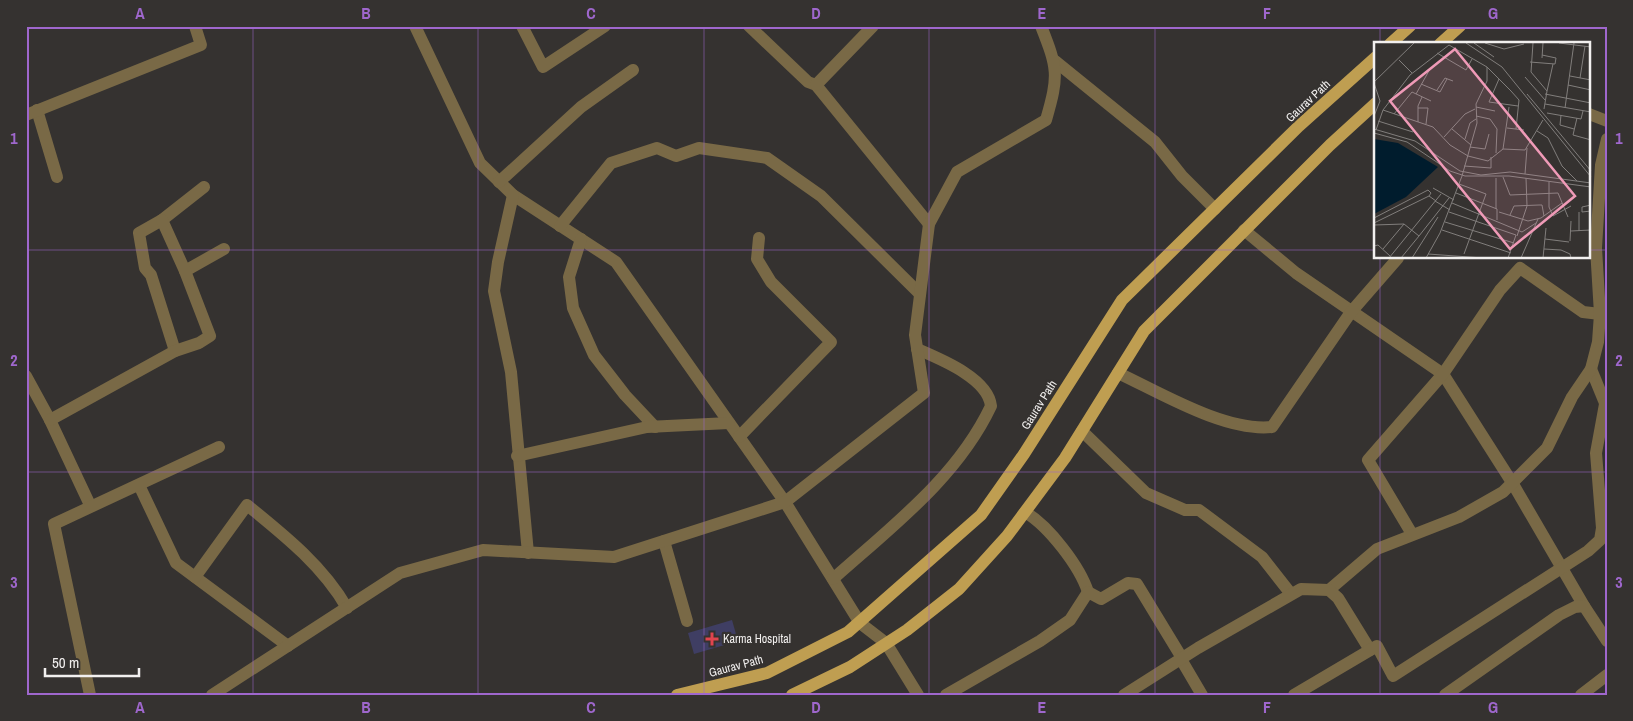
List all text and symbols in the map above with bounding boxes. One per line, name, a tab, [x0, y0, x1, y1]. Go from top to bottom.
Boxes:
text: A	[135, 2, 145, 24]
text: B	[361, 2, 371, 24]
text: C	[586, 2, 596, 24]
text: D	[811, 2, 821, 24]
text: E	[1038, 2, 1047, 24]
text: F	[1263, 2, 1271, 24]
text: G	[1488, 2, 1498, 24]
inset map	[1374, 42, 1590, 259]
street label: Gaurav Path	[1282, 76, 1334, 126]
text: 1	[10, 127, 18, 149]
text: 1	[1615, 127, 1623, 149]
text: 2	[10, 349, 18, 371]
text: 2	[1615, 349, 1623, 371]
street label: Gaurav Path	[1018, 377, 1060, 433]
text: 3	[10, 571, 18, 593]
text: 3	[1615, 571, 1623, 593]
place label: Karma Hospital	[723, 631, 791, 647]
marker: Karma Hospital	[705, 632, 719, 646]
scale bar	[45, 646, 139, 678]
street label: Gaurav Path	[707, 651, 765, 681]
text: 50 m	[52, 652, 79, 673]
text: A	[135, 696, 145, 718]
text: B	[361, 696, 371, 718]
text: C	[586, 696, 596, 718]
text: D	[811, 696, 821, 718]
text: E	[1038, 696, 1047, 718]
text: F	[1263, 696, 1271, 718]
text: G	[1488, 696, 1498, 718]

